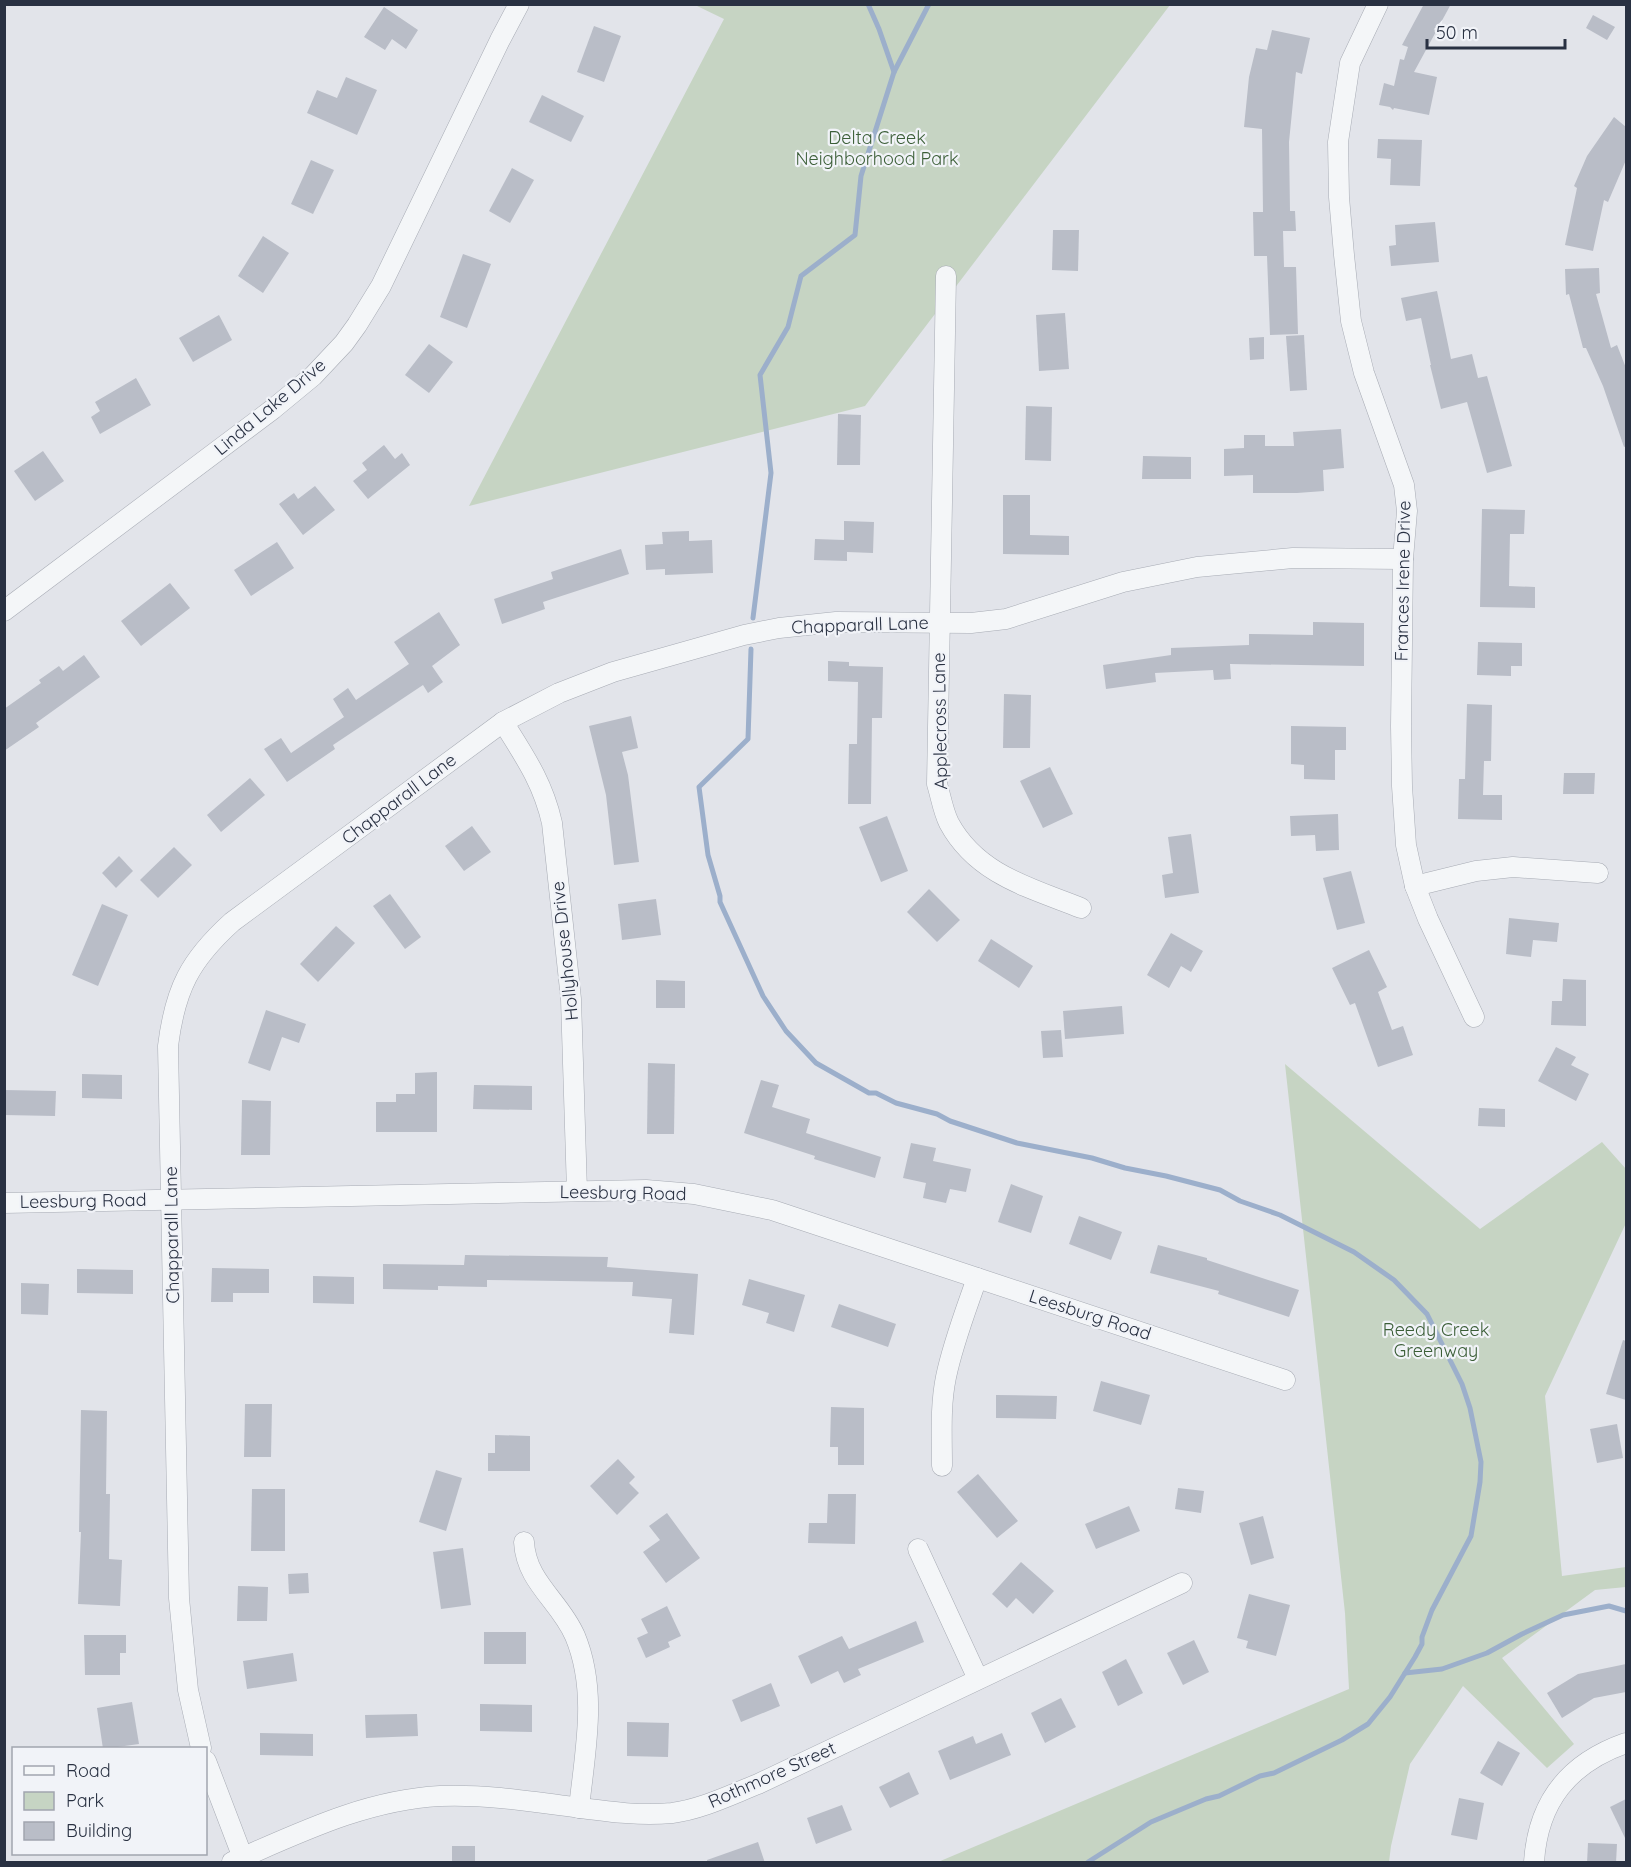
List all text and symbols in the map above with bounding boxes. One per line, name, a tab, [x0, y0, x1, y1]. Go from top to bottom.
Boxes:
scale bar	[1427, 12, 1565, 50]
text: 50 m	[1436, 21, 1478, 44]
park label: Delta Creek Neighborhood Park	[795, 126, 959, 170]
street label: Linda Lake Drive	[209, 353, 330, 460]
street label: Frances Irene Drive	[1390, 500, 1415, 662]
street label: Chapparall Lane	[791, 611, 929, 638]
street label: Applecross Lane	[927, 652, 952, 790]
street label: Chapparall Lane	[337, 748, 461, 849]
street label: Hollyhouse Drive	[546, 880, 583, 1022]
street label: Chapparall Lane	[159, 1166, 184, 1304]
street label: Leesburg Road	[559, 1180, 687, 1205]
street label: Leesburg Road	[19, 1188, 147, 1213]
street label: Leesburg Road	[1026, 1284, 1154, 1345]
park label: Reedy Creek Greenway	[1383, 1318, 1489, 1362]
street label: Rothmore Street	[704, 1736, 839, 1813]
legend	[12, 1747, 207, 1855]
text: Road	[66, 1759, 111, 1782]
text: Park	[66, 1789, 104, 1812]
text: Building	[66, 1819, 132, 1842]

